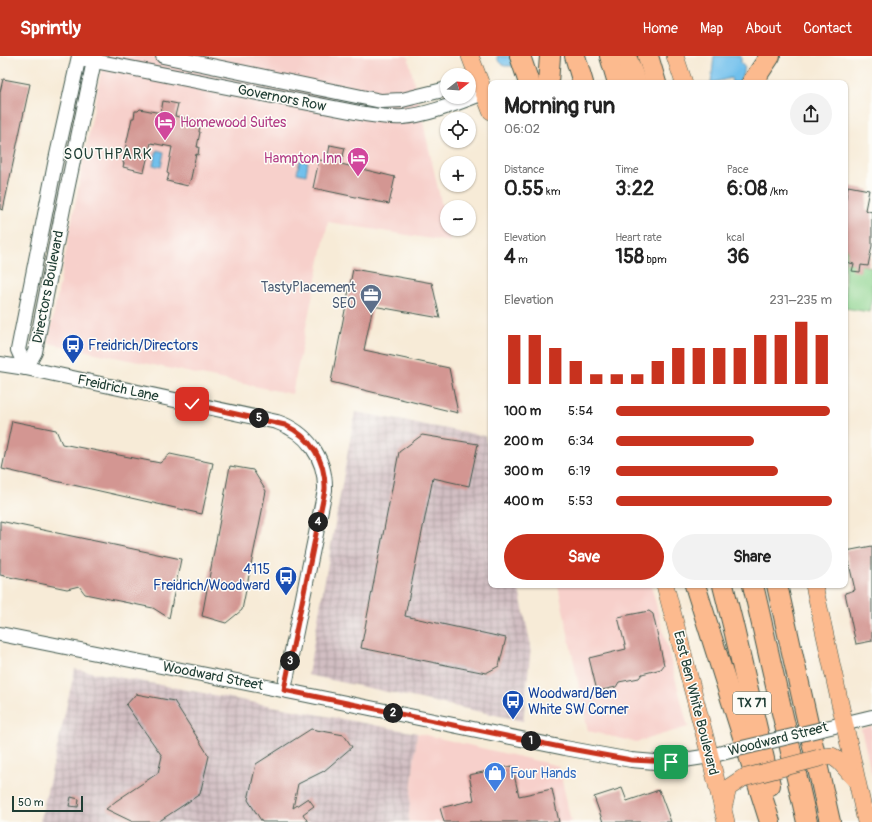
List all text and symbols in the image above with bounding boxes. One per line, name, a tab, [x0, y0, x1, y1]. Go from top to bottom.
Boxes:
text: Sprintly	[20, 16, 81, 40]
text: Home	[643, 20, 678, 37]
text: Map	[700, 20, 723, 37]
text: About	[745, 20, 781, 37]
text: Contact	[803, 20, 852, 37]
north arrow	[440, 68, 476, 104]
map controls	[440, 68, 476, 236]
street label: Governors Row	[236, 81, 328, 115]
text: Morning run	[504, 92, 615, 120]
button: share	[790, 93, 832, 135]
hotel icon: Homewood Suites	[152, 109, 178, 142]
button: locate	[440, 112, 476, 148]
place label: Homewood Suites	[180, 114, 287, 131]
text: 06:02	[504, 121, 540, 137]
district label: SOUTHPARK	[63, 145, 153, 164]
hotel icon: Hampton Inn	[345, 145, 371, 178]
place label: Hampton Inn	[264, 150, 342, 167]
button: +	[440, 156, 476, 192]
text: Distance	[504, 163, 544, 176]
text: Time	[615, 163, 638, 176]
text: Pace	[727, 163, 748, 176]
text: 0.55	[504, 176, 544, 201]
text: 3:22	[615, 176, 654, 201]
text: 6:08	[727, 176, 767, 201]
text: km	[544, 185, 560, 198]
text: /km	[767, 185, 788, 198]
button: −	[440, 200, 476, 236]
street label: Directors Boulevard	[29, 229, 67, 345]
text: Elevation	[504, 231, 546, 244]
text: Heart rate	[615, 231, 662, 244]
text: kcal	[727, 231, 745, 244]
text: 4	[504, 244, 516, 269]
text: 158	[615, 244, 644, 269]
text: 36	[727, 244, 749, 269]
text: m	[516, 253, 528, 266]
text: bpm	[644, 253, 667, 266]
place label: TastyPlacement SEO	[261, 279, 356, 312]
office icon: TastyPlacement SEO	[358, 282, 384, 315]
text: Elevation	[504, 292, 554, 308]
text: 231–235 m	[770, 292, 832, 308]
bus stop icon: Freidrich/Directors	[60, 332, 86, 365]
place label: Freidrich/Directors	[88, 337, 199, 354]
street label: Freidrich Lane	[76, 371, 160, 405]
pin	[175, 387, 209, 421]
icon: check	[181, 393, 203, 415]
text: 100 m	[504, 403, 541, 419]
text: 5:54	[568, 403, 593, 419]
pin: 5	[249, 408, 269, 428]
text: 5	[256, 411, 262, 424]
text: 200 m	[504, 433, 543, 449]
text: 6:34	[568, 433, 594, 449]
text: 300 m	[504, 463, 543, 479]
text: 6:19	[568, 463, 591, 479]
text: 400 m	[504, 493, 544, 509]
text: 5:53	[568, 493, 593, 509]
pin: 4	[308, 512, 328, 532]
text: 4	[315, 515, 321, 528]
button: Save	[504, 534, 664, 580]
button: Share	[672, 534, 832, 580]
place label: 4115 Freidrich/Woodward	[153, 561, 270, 594]
bus stop icon: 4115 Freidrich/Woodward	[273, 564, 299, 597]
street label: East Ben White Boulevard	[670, 629, 722, 777]
pin: 3	[280, 651, 300, 671]
text: 3	[287, 654, 293, 667]
street label: Woodward Street	[161, 658, 265, 694]
place label: Woodward/Ben White SW Corner	[528, 685, 629, 718]
bus stop icon: Woodward/Ben White SW Corner	[500, 688, 526, 721]
road number: TX 71	[733, 692, 771, 714]
pin: 2	[383, 703, 403, 723]
text: 2	[390, 706, 396, 719]
street label: Woodward Street	[726, 718, 830, 760]
pin: 1	[521, 731, 541, 751]
text: 1	[529, 734, 533, 747]
pin	[654, 745, 688, 779]
icon: arrive	[660, 751, 682, 773]
shop icon: Four Hands	[482, 760, 508, 793]
place label: Four Hands	[510, 765, 577, 782]
scale bar	[12, 794, 83, 813]
text: 50 m	[18, 796, 44, 809]

